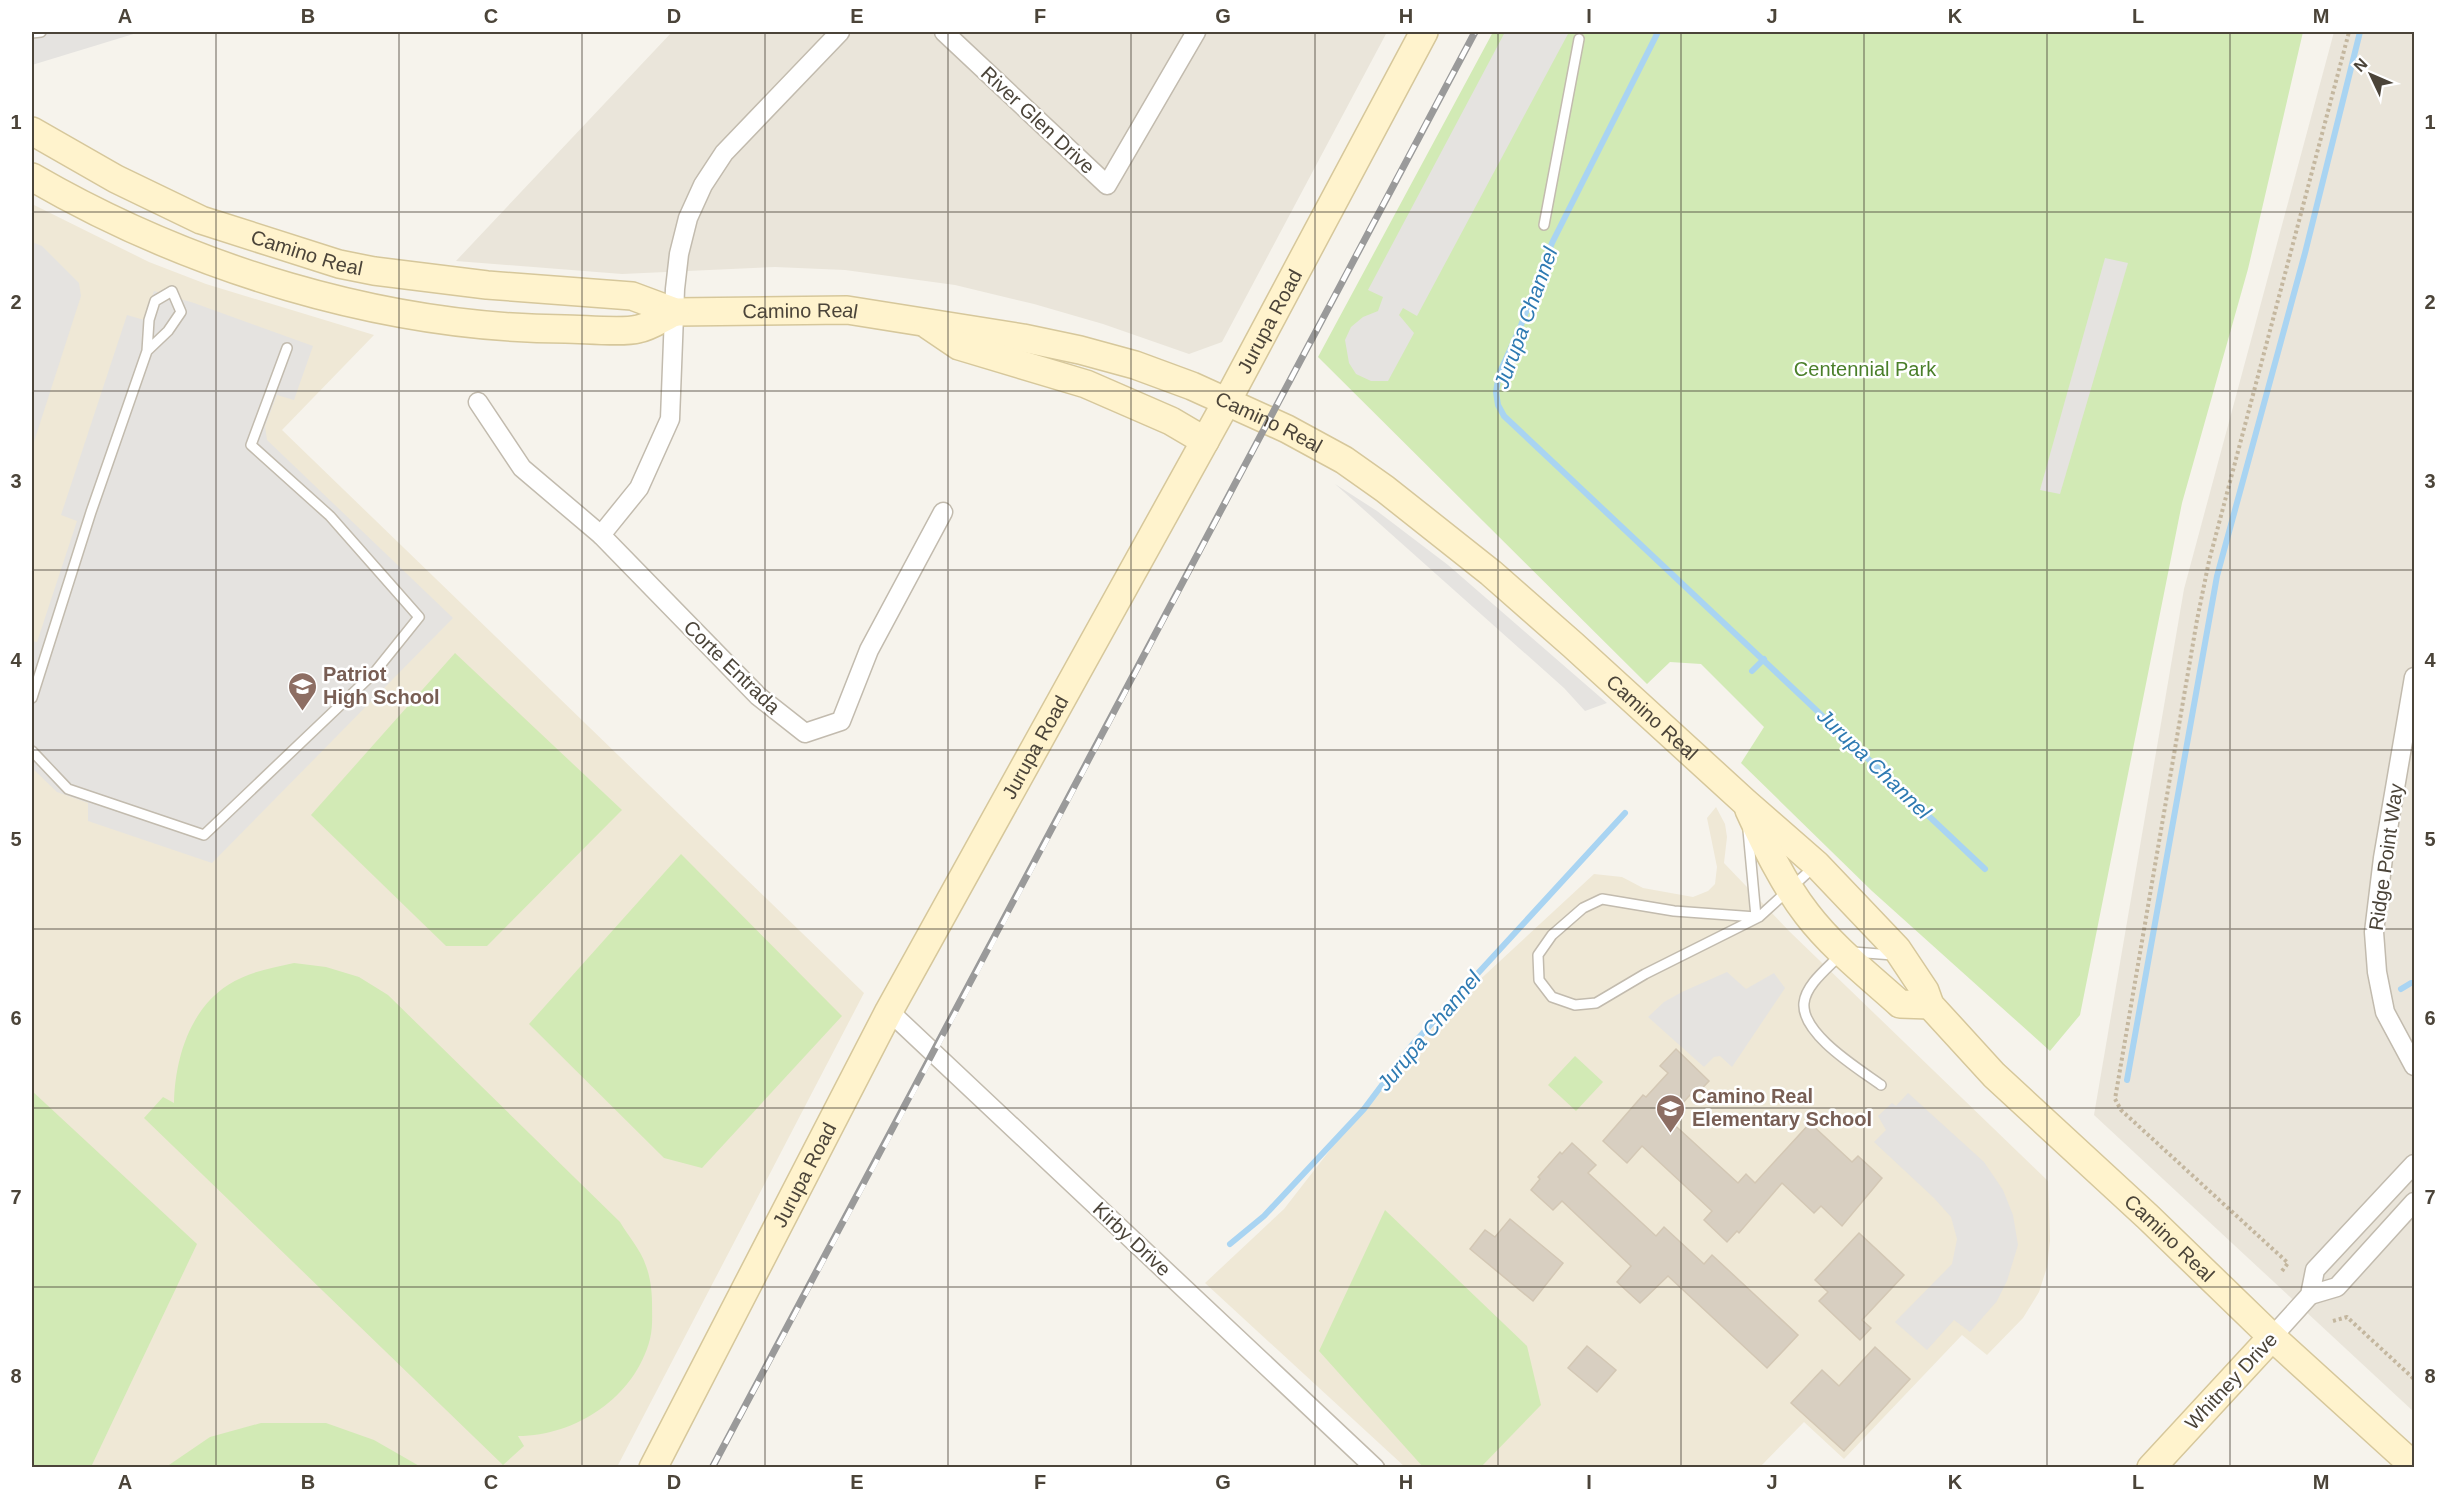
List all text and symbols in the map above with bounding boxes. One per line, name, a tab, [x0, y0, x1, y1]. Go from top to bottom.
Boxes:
text: A	[118, 5, 132, 27]
text: B	[301, 5, 315, 27]
text: C	[484, 5, 498, 27]
text: D	[667, 5, 681, 27]
text: E	[850, 5, 864, 27]
text: F	[1034, 5, 1046, 27]
text: G	[1215, 5, 1231, 27]
text: H	[1399, 5, 1413, 27]
text: I	[1586, 5, 1592, 27]
text: J	[1766, 5, 1778, 27]
text: K	[1948, 5, 1963, 27]
text: L	[2132, 5, 2144, 27]
text: M	[2313, 5, 2329, 27]
north arrow	[2341, 45, 2401, 105]
text: N	[2350, 55, 2371, 75]
street label: River Glen Drive	[977, 62, 1099, 178]
text: 1	[10, 111, 22, 133]
text: 1	[2424, 111, 2436, 133]
street label: Camino Real	[248, 226, 365, 279]
water label: Jurupa Channel	[1489, 243, 1562, 392]
street label: Jurupa Road	[1233, 266, 1306, 377]
text: 2	[10, 291, 22, 313]
text: 2	[2424, 291, 2436, 313]
street label: Camino Real	[742, 298, 860, 323]
park label: Centennial Park	[1794, 358, 1937, 380]
street label: Camino Real	[1212, 387, 1326, 457]
text: 3	[10, 470, 22, 492]
text: 3	[2424, 470, 2436, 492]
street label: Corte Entrada	[680, 616, 785, 719]
text: 4	[10, 649, 22, 671]
text: 4	[2424, 649, 2436, 671]
place label: Patriot High School	[323, 663, 440, 708]
school or university icon: Patriot High School	[286, 670, 318, 712]
street label: Camino Real	[1602, 670, 1702, 764]
street label: Jurupa Road	[998, 692, 1073, 803]
water label: Jurupa Channel	[1812, 703, 1937, 824]
street label: Ridge Point Way	[2365, 782, 2407, 932]
text: 5	[10, 828, 22, 850]
text: 5	[2424, 828, 2436, 850]
water label: Jurupa Channel	[1372, 965, 1486, 1096]
text: 6	[10, 1007, 22, 1029]
text: 6	[2424, 1007, 2436, 1029]
place label: Camino Real Elementary School	[1692, 1085, 1872, 1130]
school or university icon: Camino Real Elementary School	[1655, 1092, 1687, 1134]
street label: Jurupa Road	[768, 1119, 840, 1231]
text: 7	[10, 1186, 22, 1208]
text: 7	[2424, 1186, 2436, 1208]
street label: Camino Real	[2120, 1190, 2219, 1286]
street label: Kirby Drive	[1089, 1198, 1175, 1280]
street label: Whitney Drive	[2181, 1328, 2281, 1434]
text: 8	[10, 1365, 22, 1387]
text: 8	[2424, 1365, 2436, 1387]
text: A	[118, 1471, 132, 1493]
text: B	[301, 1471, 315, 1493]
text: C	[484, 1471, 498, 1493]
text: D	[667, 1471, 681, 1493]
text: E	[850, 1471, 864, 1493]
text: F	[1034, 1471, 1046, 1493]
text: G	[1215, 1471, 1231, 1493]
text: H	[1399, 1471, 1413, 1493]
text: I	[1586, 1471, 1592, 1493]
text: J	[1766, 1471, 1778, 1493]
text: K	[1948, 1471, 1963, 1493]
text: L	[2132, 1471, 2144, 1493]
text: M	[2313, 1471, 2329, 1493]

